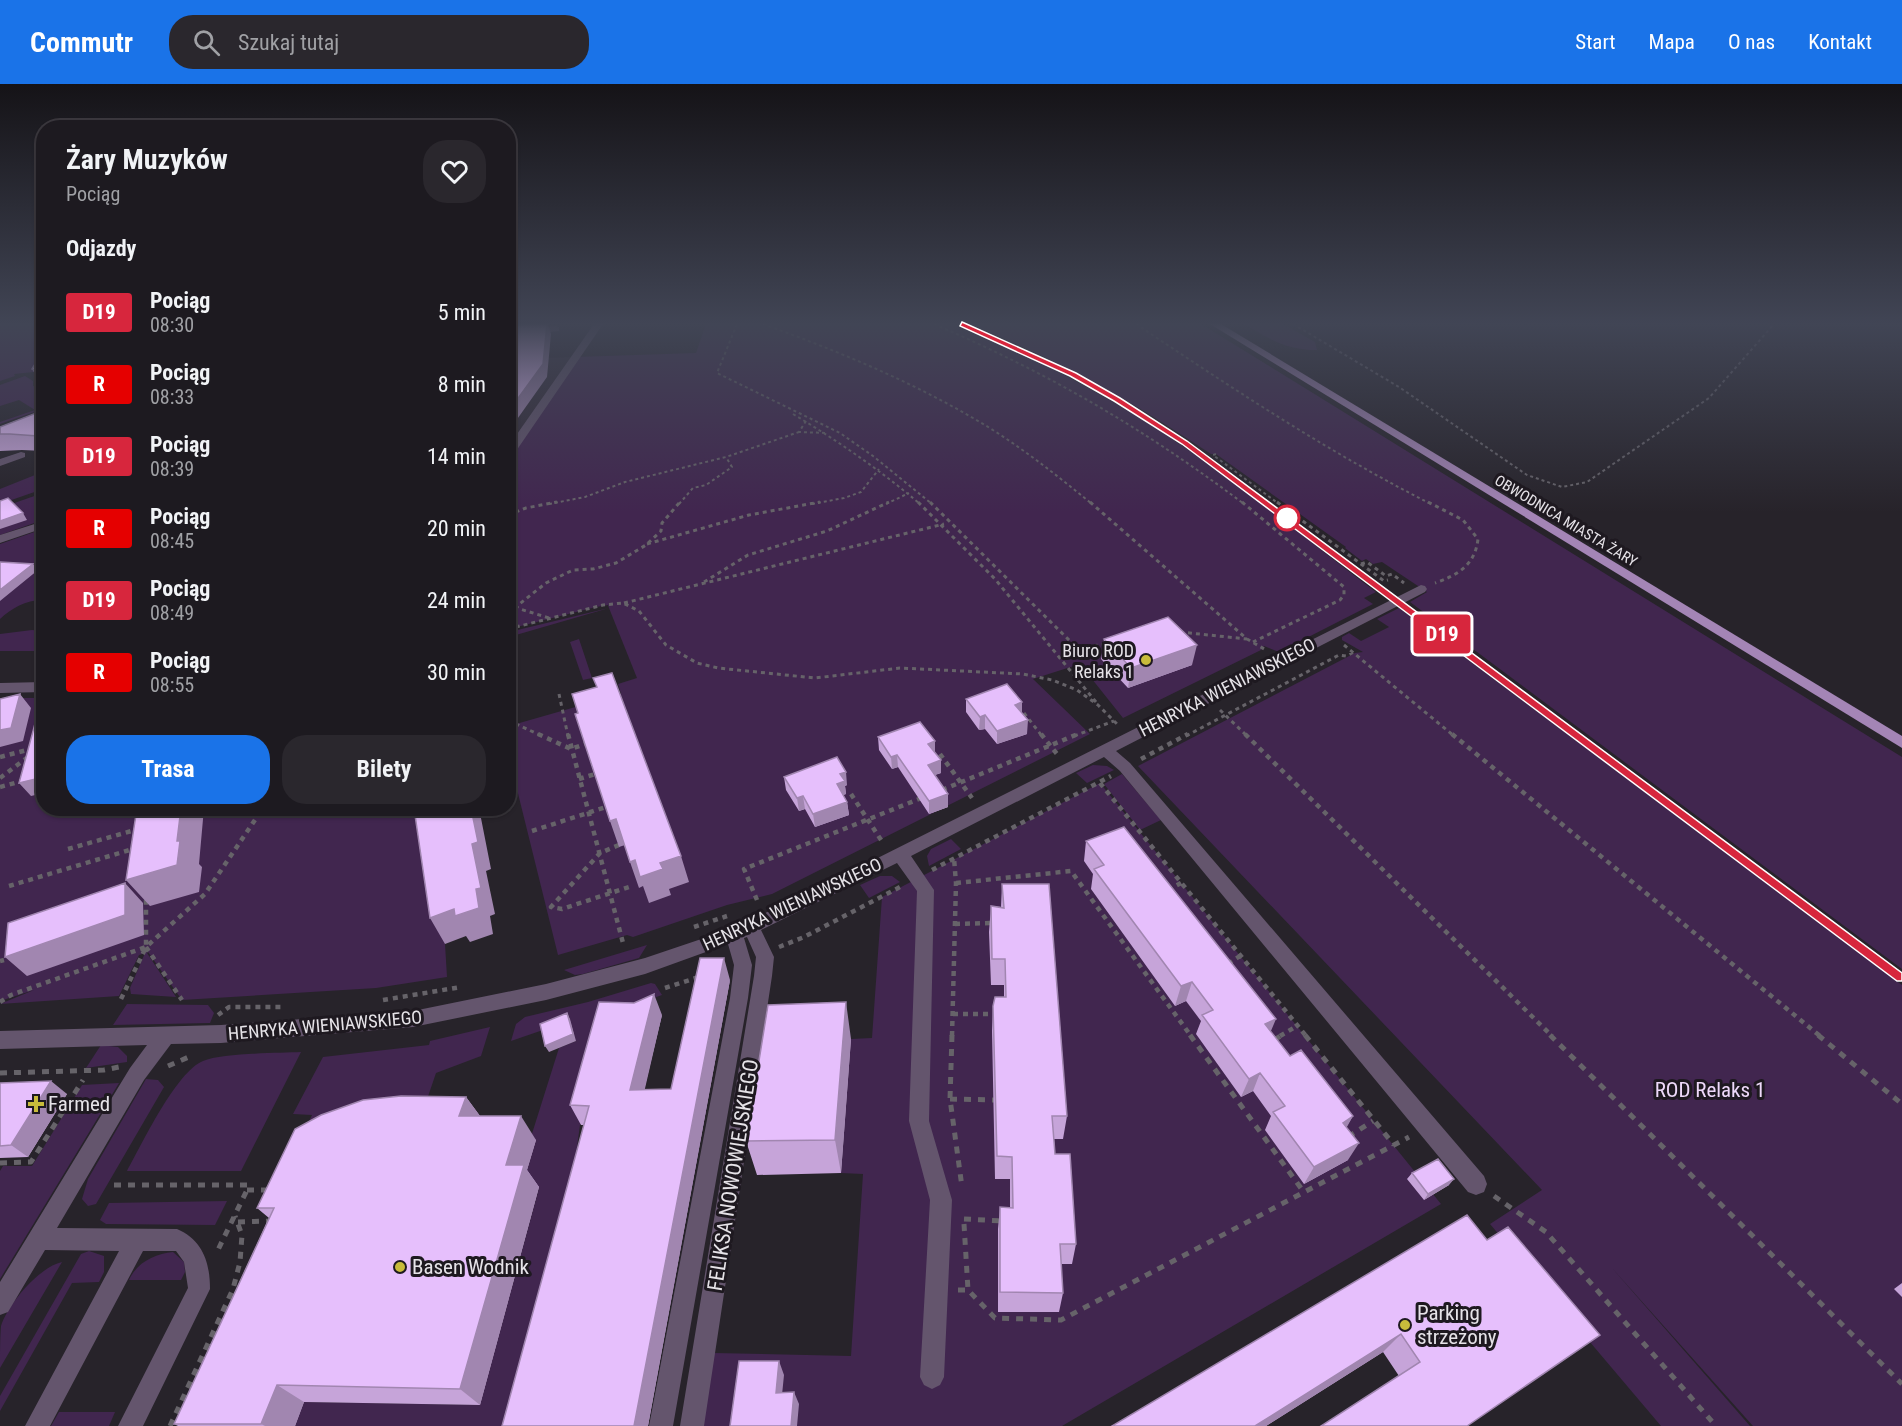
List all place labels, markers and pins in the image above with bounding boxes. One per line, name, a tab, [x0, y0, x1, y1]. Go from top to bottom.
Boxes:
unlabelled marker	[1274, 505, 1300, 531]
place label: Biuro ROD Relaks 1	[1062, 640, 1134, 682]
marker: Biuro ROD Relaks 1	[1139, 653, 1153, 667]
place label: Farmed	[48, 1092, 110, 1116]
marker: Farmed	[29, 1097, 43, 1111]
place label: Basen Wodnik	[412, 1255, 530, 1279]
marker: Basen Wodnik	[393, 1260, 407, 1274]
place label: Parking strzeżony	[1417, 1301, 1497, 1349]
marker: Parking strzeżony	[1398, 1318, 1412, 1332]

